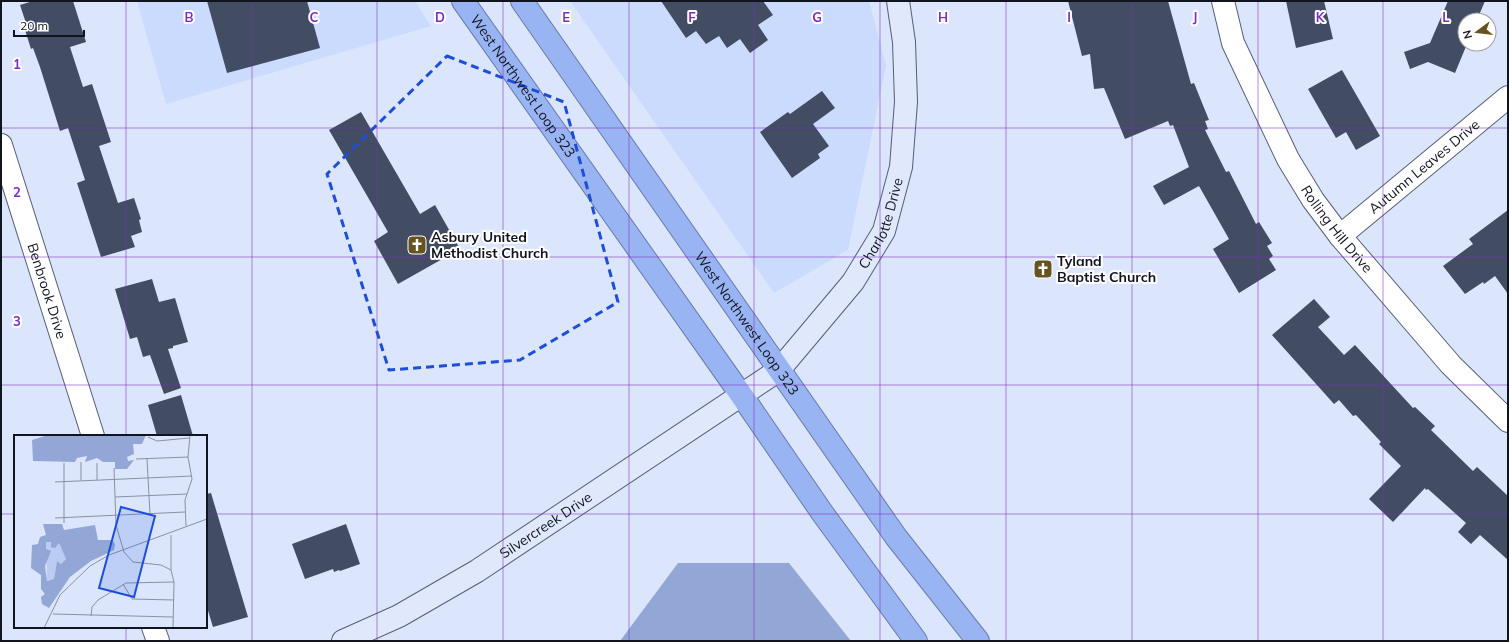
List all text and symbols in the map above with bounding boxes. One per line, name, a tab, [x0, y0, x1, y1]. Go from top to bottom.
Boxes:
text: B	[185, 9, 194, 25]
text: C	[310, 9, 319, 25]
text: D	[435, 9, 445, 25]
text: E	[562, 9, 570, 25]
text: F	[688, 9, 696, 25]
text: G	[812, 9, 822, 25]
text: H	[938, 9, 948, 25]
text: I	[1067, 9, 1071, 25]
text: J	[1193, 9, 1197, 25]
text: K	[1316, 9, 1326, 25]
text: L	[1442, 9, 1450, 25]
street label: West Northwest Loop 323	[466, 11, 580, 161]
scale bar	[14, 12, 84, 38]
north arrow	[1457, 12, 1497, 52]
text: 20 m	[20, 18, 48, 33]
text: N	[1460, 29, 1475, 40]
text: 1	[13, 56, 21, 72]
street label: Autumn Leaves Drive	[1365, 115, 1483, 218]
street label: Charlotte Drive	[854, 176, 907, 272]
street label: Rolling Hill Drive	[1297, 182, 1377, 276]
text: 2	[13, 184, 21, 200]
place label: Asbury United Methodist Church	[431, 228, 549, 262]
church icon: Asbury United Methodist Church	[406, 234, 428, 256]
street label: Benbrook Drive	[24, 241, 71, 341]
street label: West Northwest Loop 323	[691, 248, 803, 398]
place label: Tyland Baptist Church	[1057, 252, 1156, 286]
church icon: Tyland Baptist Church	[1032, 258, 1054, 280]
text: 3	[13, 313, 21, 329]
inset map	[14, 435, 207, 628]
street label: Silvercreek Drive	[496, 488, 595, 562]

